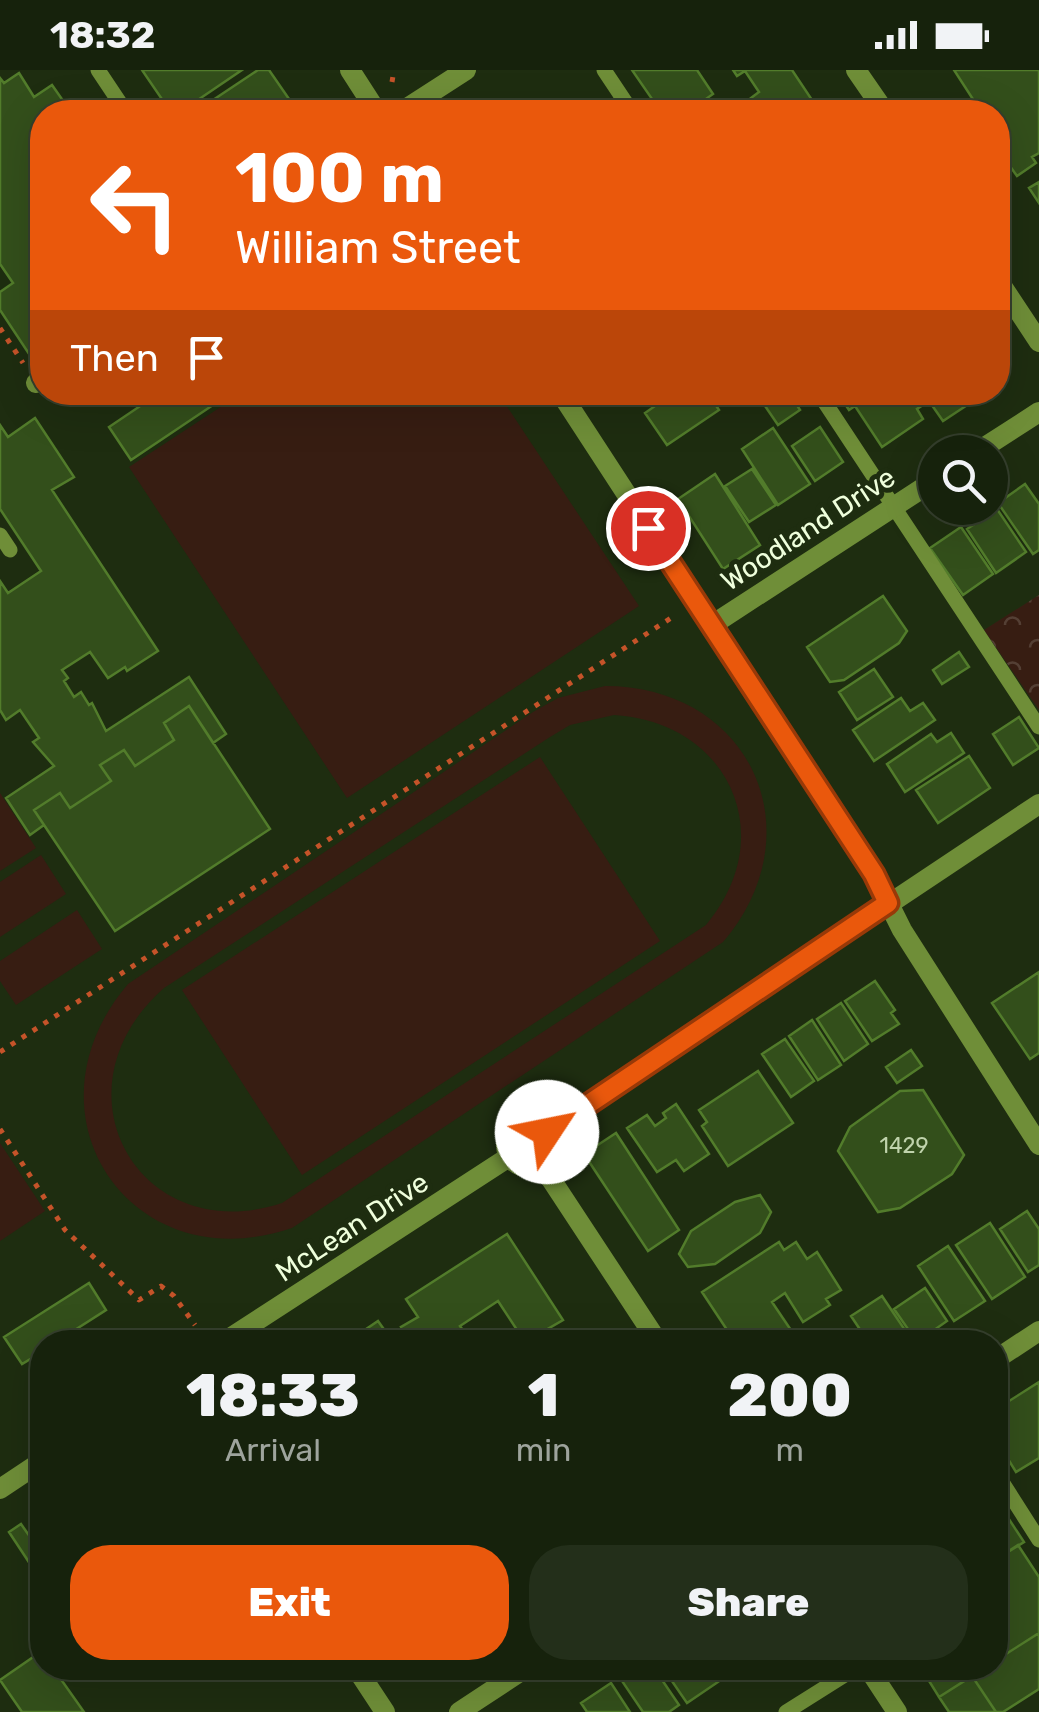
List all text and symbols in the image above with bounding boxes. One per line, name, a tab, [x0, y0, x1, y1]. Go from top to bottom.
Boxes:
text: 18:32	[50, 12, 155, 58]
text: 100 m	[235, 137, 444, 220]
icon: left	[70, 140, 200, 270]
text: William Street	[235, 221, 521, 274]
icon: arrive	[179, 330, 234, 385]
text: Then	[70, 335, 159, 381]
map controls	[918, 435, 1008, 525]
button: search	[918, 435, 1008, 525]
street label: Woodland Drive	[715, 460, 901, 598]
pin	[606, 486, 691, 571]
icon: arrive	[621, 501, 676, 556]
position arrow	[495, 1080, 599, 1184]
house number: 1429	[879, 1132, 929, 1159]
street label: McLean Drive	[269, 1165, 435, 1289]
text: 18:33	[186, 1360, 360, 1431]
text: 1	[528, 1360, 559, 1431]
text: 200	[727, 1360, 852, 1431]
text: Arrival	[225, 1431, 321, 1469]
text: min	[516, 1431, 571, 1469]
text: m	[775, 1431, 804, 1469]
button: Exit	[70, 1545, 509, 1660]
button: Share	[529, 1545, 968, 1660]

